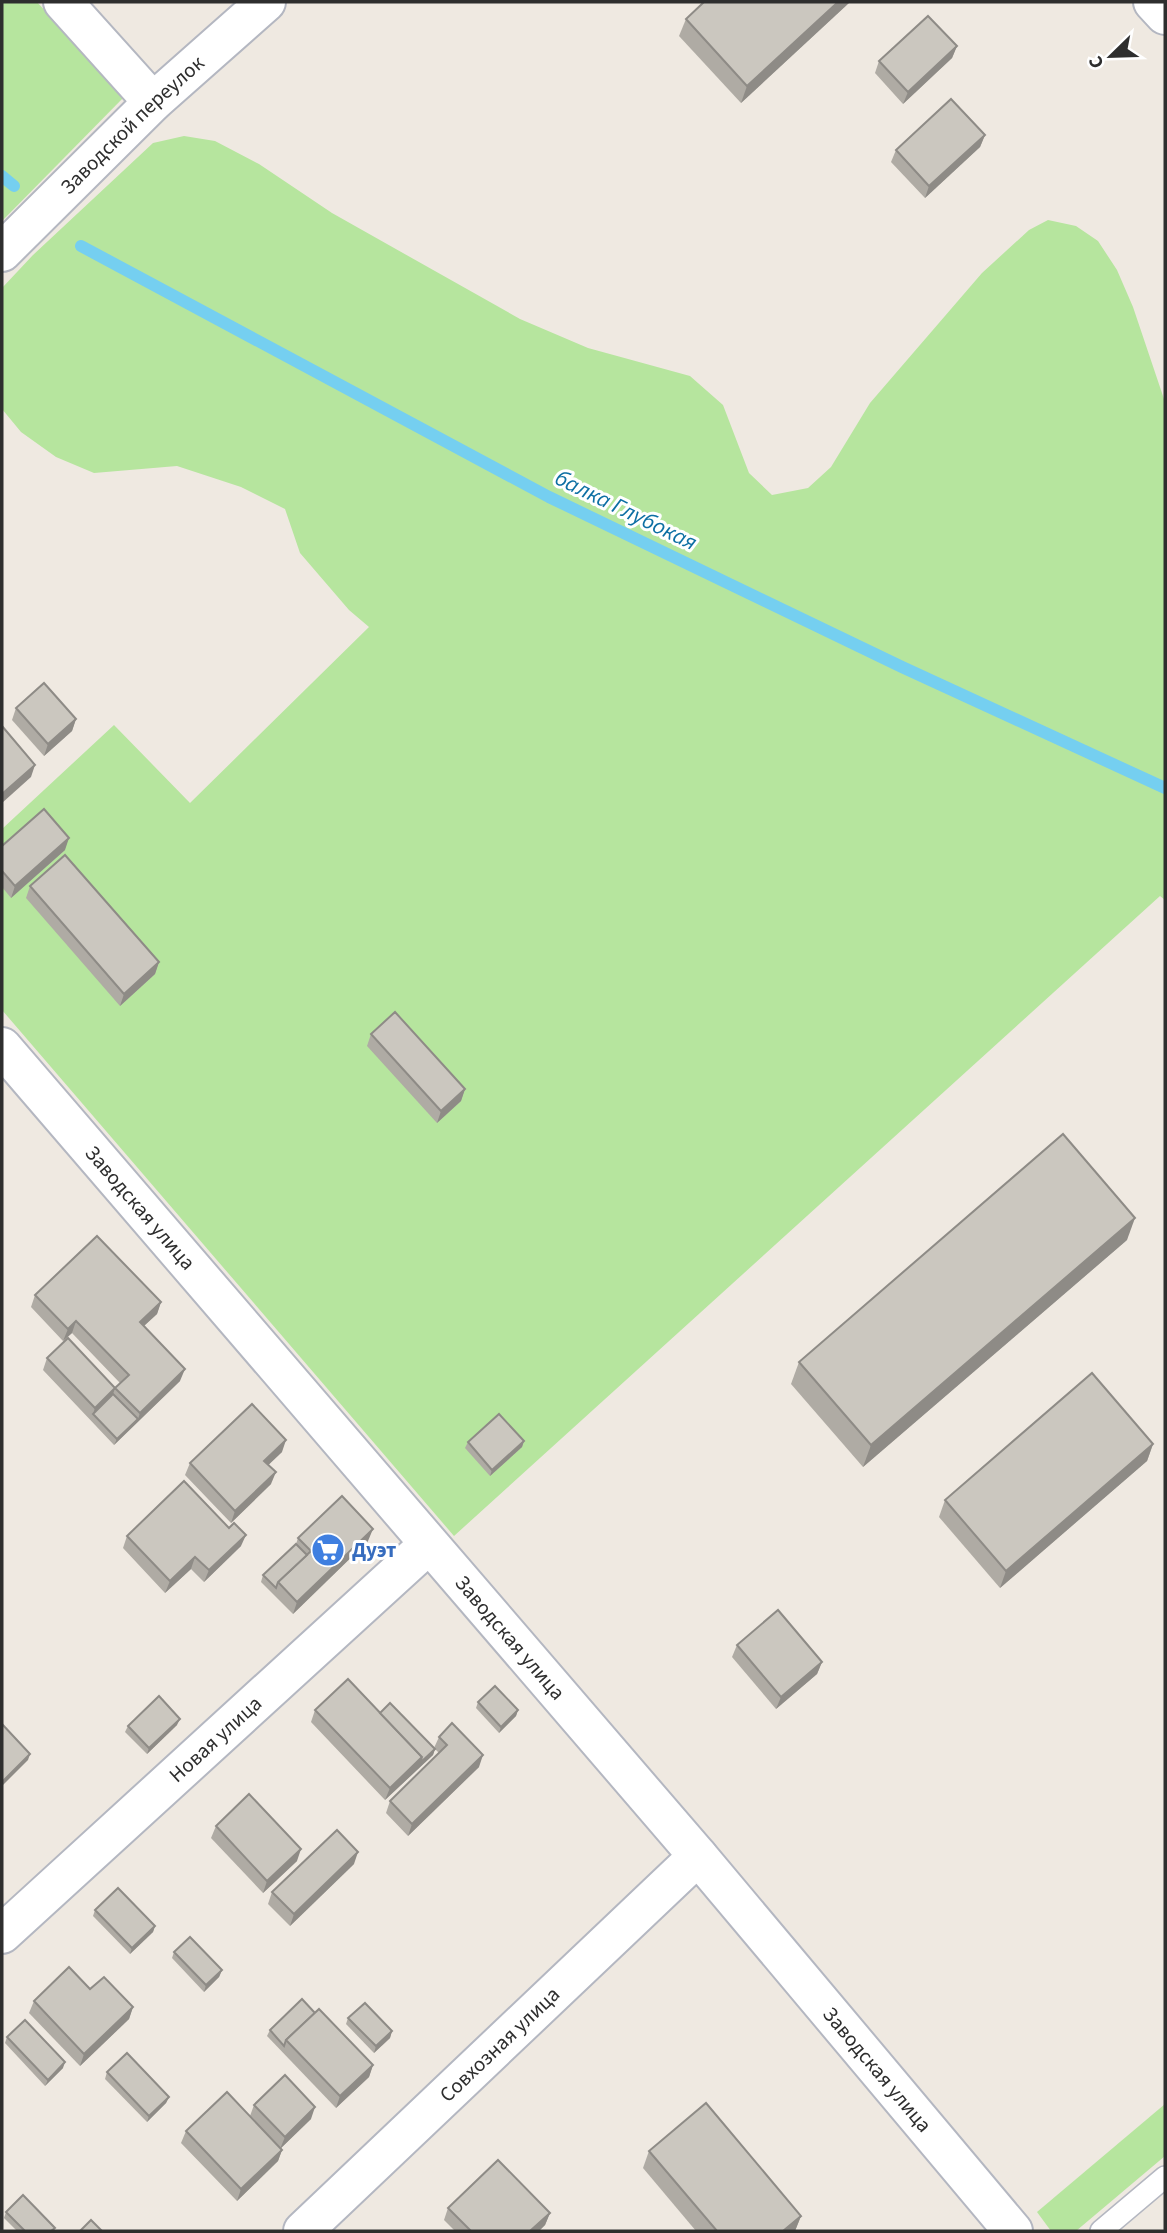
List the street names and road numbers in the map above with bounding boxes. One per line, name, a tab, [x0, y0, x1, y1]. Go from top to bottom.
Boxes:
street label: Заводской переулок	[53, 48, 211, 201]
street label: Заводская улица	[78, 1139, 202, 1277]
street label: Заводская улица	[448, 1569, 572, 1706]
street label: Новая улица	[162, 1689, 269, 1789]
street label: Совхозная улица	[433, 1980, 567, 2109]
street label: Заводская улица	[816, 2000, 939, 2139]

